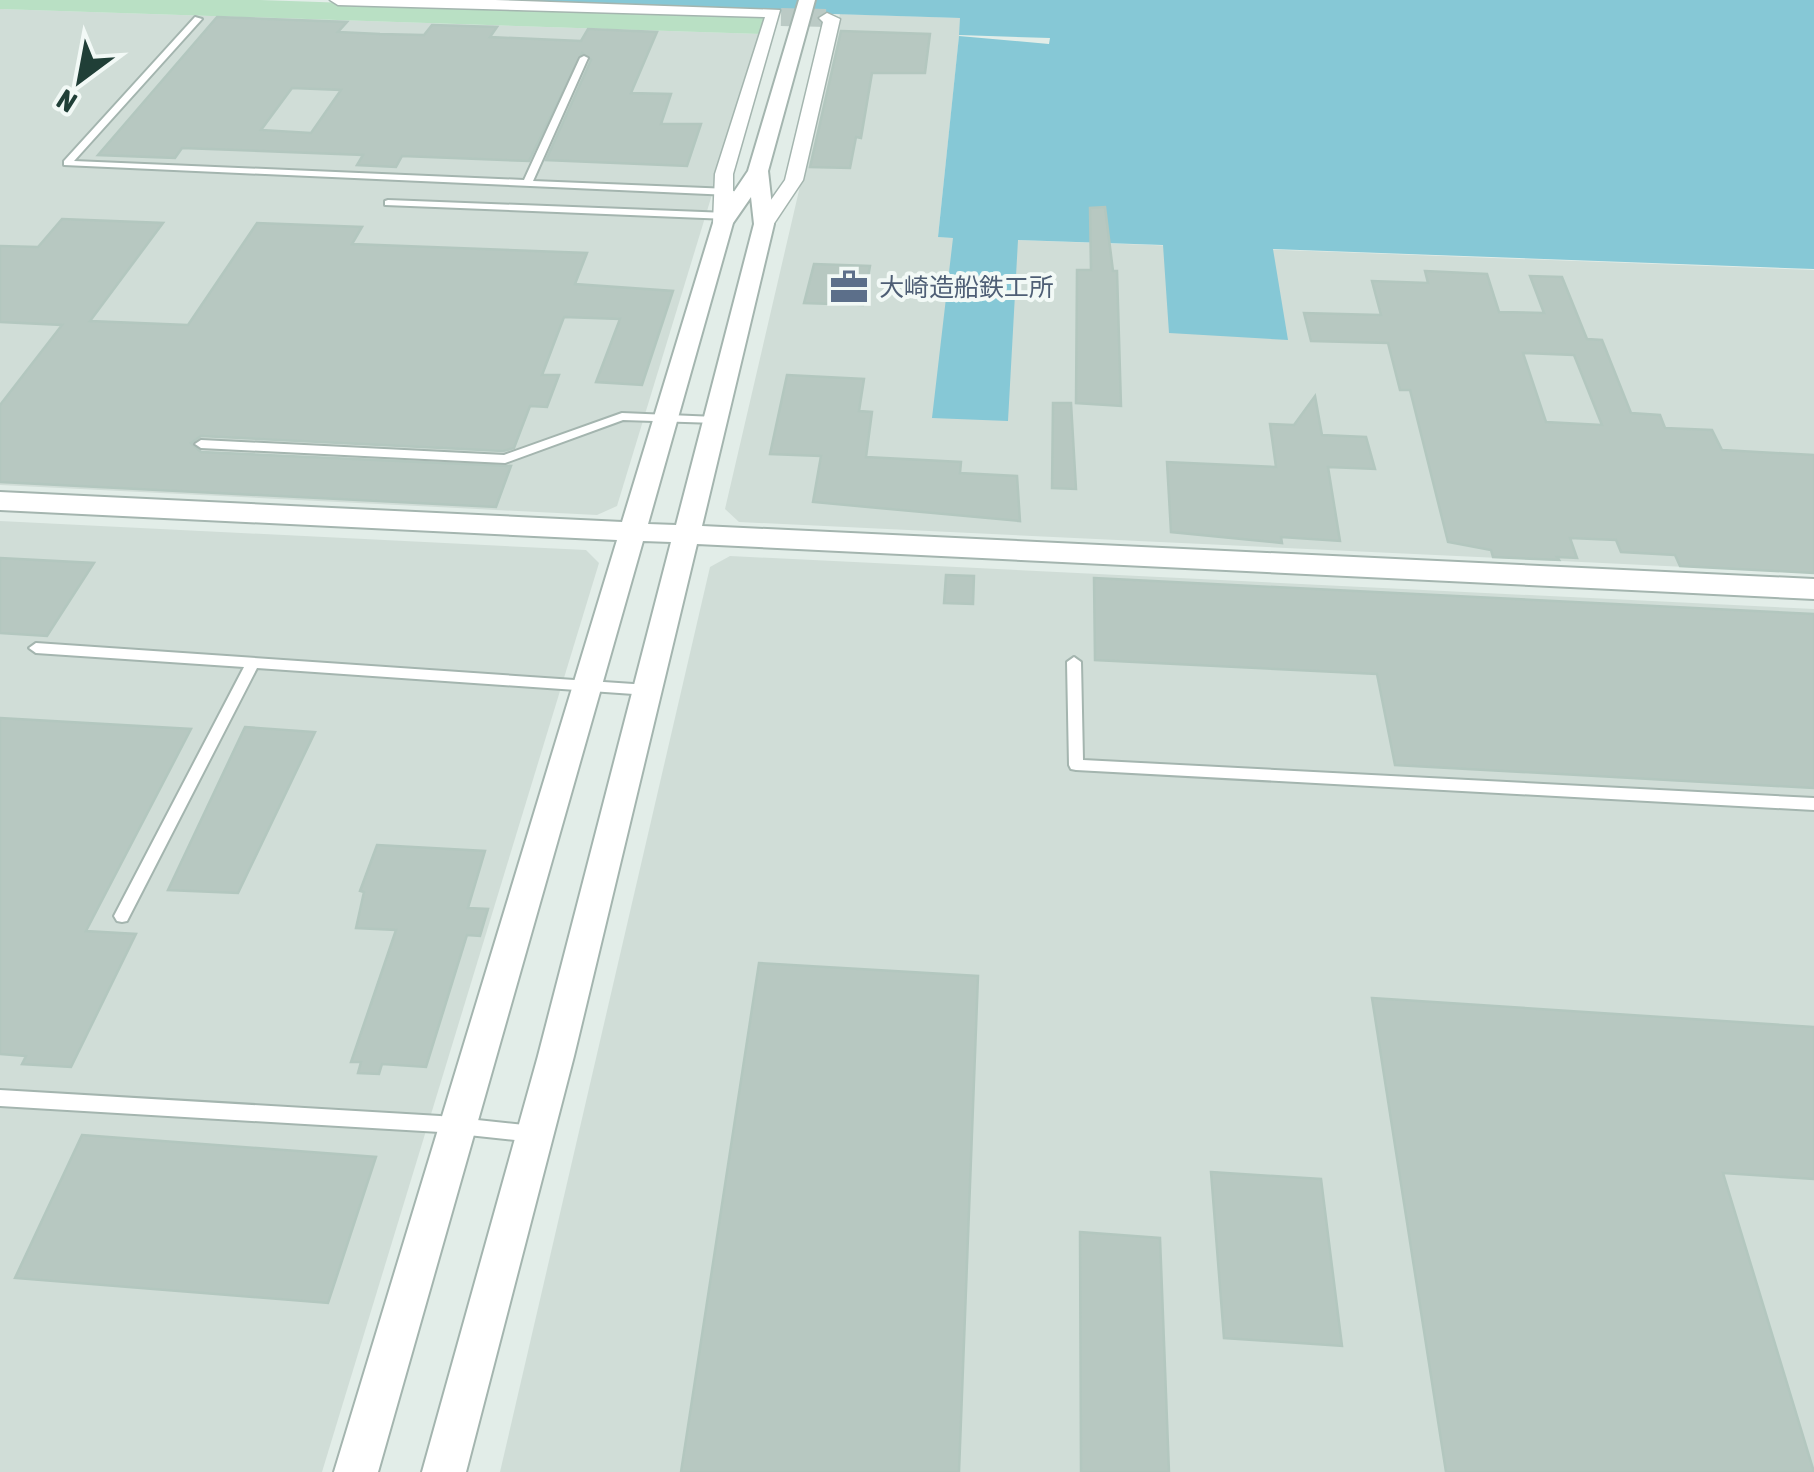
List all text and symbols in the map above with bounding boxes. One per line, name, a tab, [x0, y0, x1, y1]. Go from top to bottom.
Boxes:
north arrow	[30, 30, 130, 130]
text: N	[51, 83, 82, 119]
office icon: 大崎造船鉄工所	[828, 266, 870, 308]
place label: 大崎造船鉄工所	[879, 273, 1054, 301]

